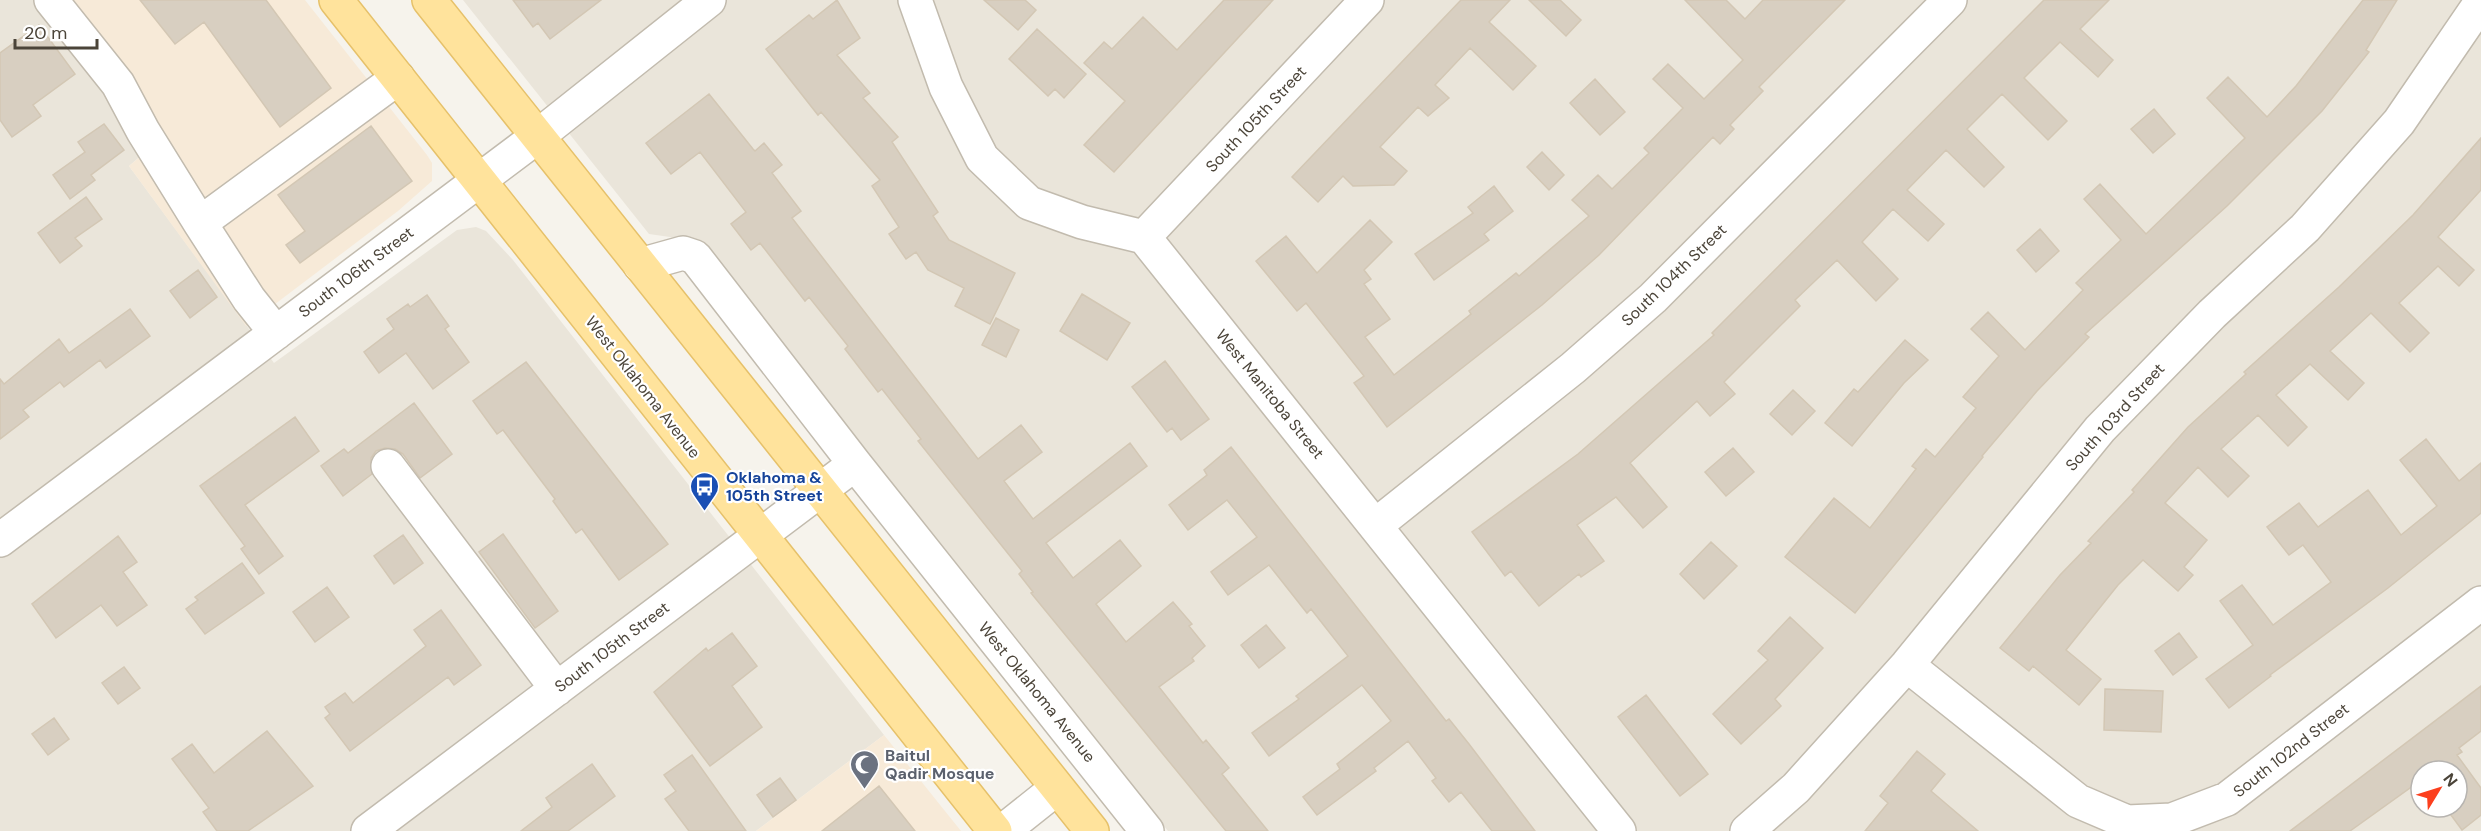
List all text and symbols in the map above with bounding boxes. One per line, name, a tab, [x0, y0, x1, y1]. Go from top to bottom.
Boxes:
scale bar	[15, 12, 98, 50]
text: 20 m	[24, 21, 67, 45]
street label: South 105th Street	[1201, 61, 1311, 177]
street label: South 104th Street	[1617, 219, 1731, 331]
street label: South 106th Street	[294, 222, 418, 322]
street label: West Oklahoma Avenue	[581, 312, 705, 462]
street label: West Manitoba Street	[1211, 325, 1329, 463]
street label: South 103rd Street	[2061, 359, 2169, 475]
place label: Oklahoma & 105th Street	[726, 467, 823, 506]
bus stop icon: Oklahoma & 105th Street	[689, 470, 721, 512]
street label: South 105th Street	[550, 597, 674, 697]
street label: West Oklahoma Avenue	[974, 617, 1100, 767]
street label: South 102nd Street	[2229, 698, 2353, 802]
place label: Baitul Qadir Mosque	[885, 745, 995, 784]
mosque icon: Baitul Qadir Mosque	[848, 748, 880, 790]
north arrow	[2409, 759, 2469, 819]
text: N	[2439, 769, 2462, 791]

